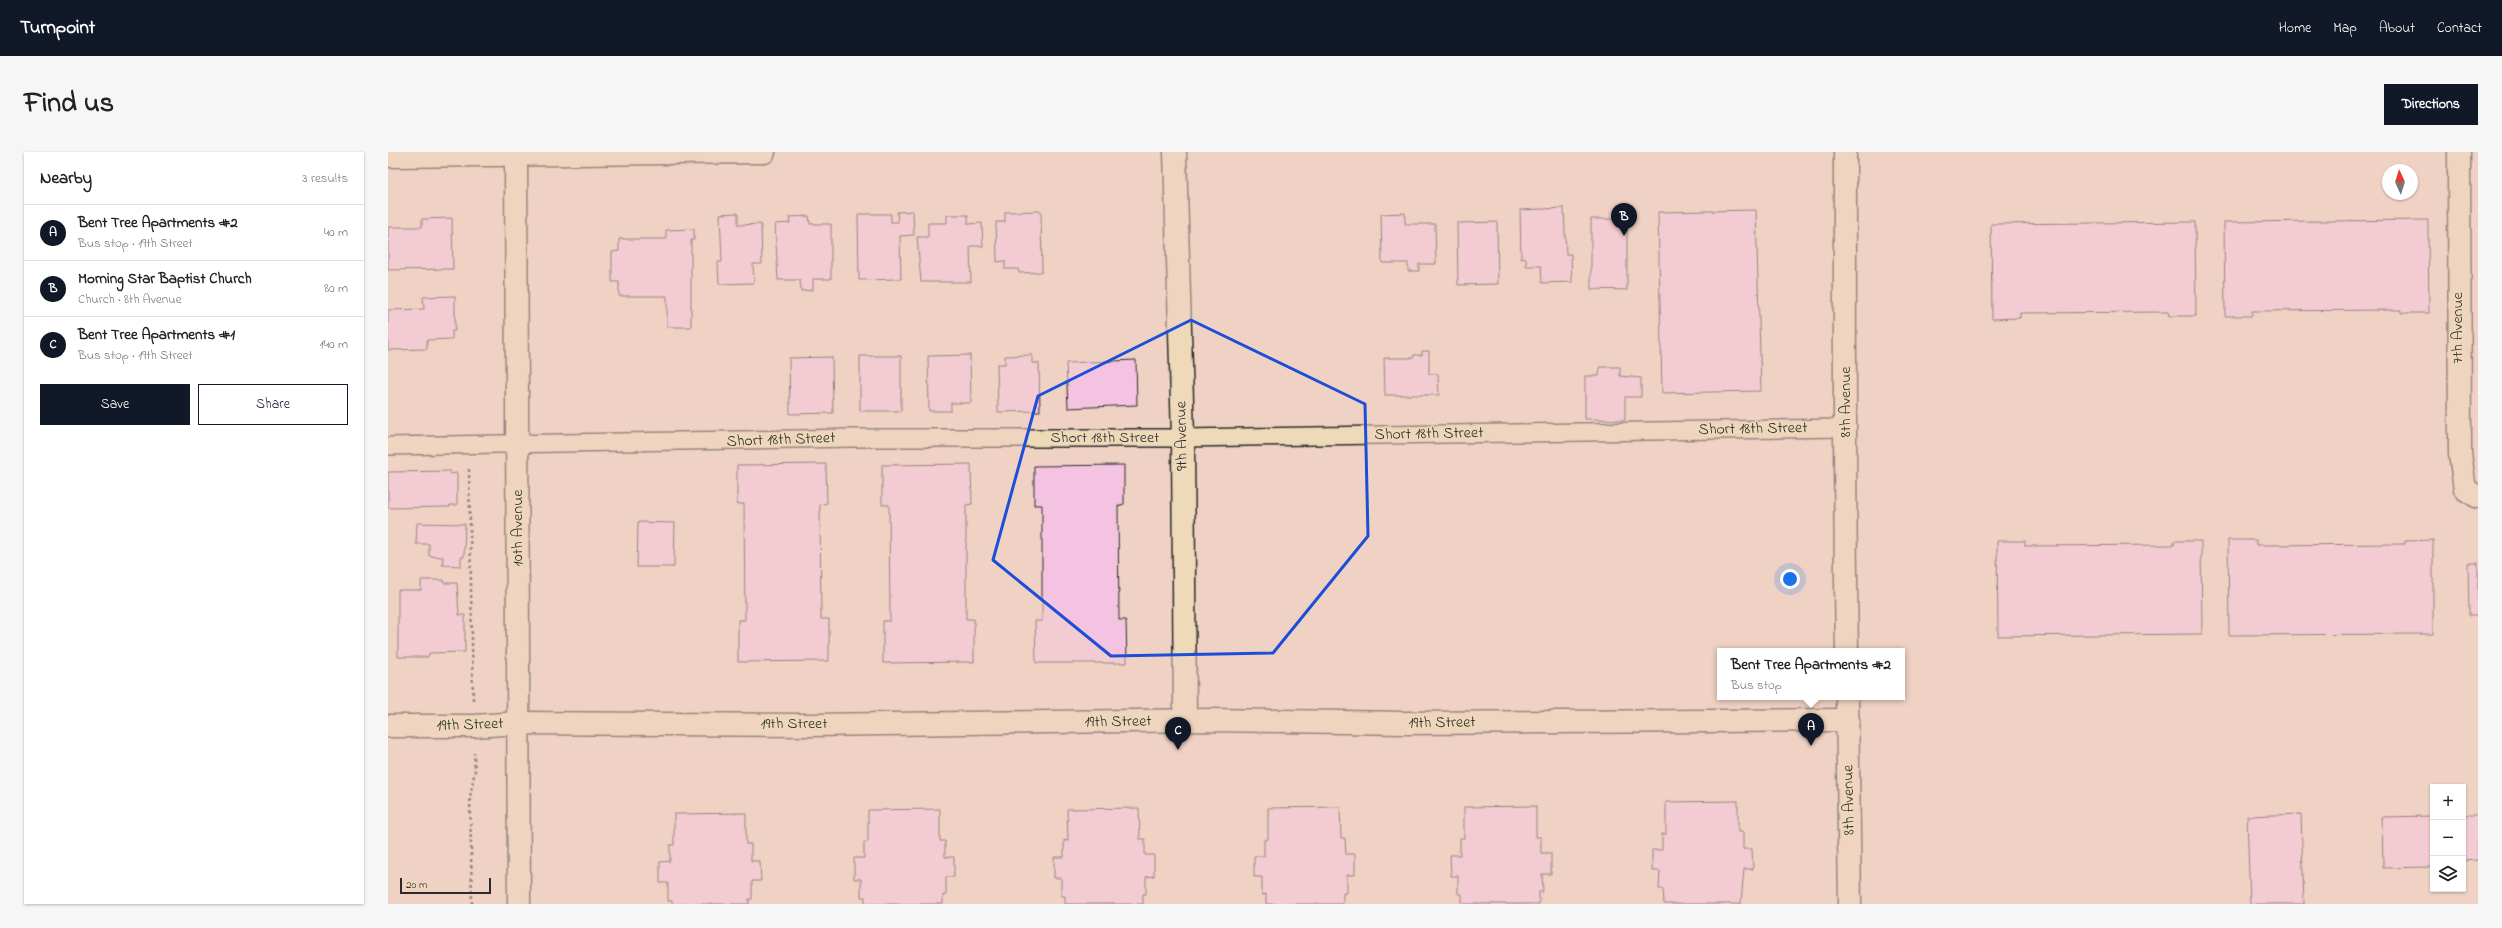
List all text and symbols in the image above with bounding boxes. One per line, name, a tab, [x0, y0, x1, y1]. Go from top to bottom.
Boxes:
text: Turnpoint	[20, 15, 95, 42]
text: Home	[2279, 18, 2311, 39]
text: Map	[2333, 18, 2357, 39]
text: About	[2379, 18, 2415, 39]
text: Contact	[2437, 18, 2482, 39]
text: Find us	[24, 84, 114, 125]
button: Directions	[2384, 84, 2478, 125]
north arrow	[2382, 164, 2418, 200]
text: Nearby	[40, 166, 92, 191]
text: 3 results	[302, 169, 348, 188]
pin: B	[1611, 203, 1637, 236]
text: Bent Tree Apartments #2	[78, 212, 238, 234]
text: A	[49, 223, 57, 242]
text: 40 m	[324, 223, 348, 242]
text: Bus stop · 19th Street	[78, 234, 193, 253]
text: Morning Star Baptist Church	[78, 268, 252, 290]
text: B	[49, 279, 57, 298]
text: 80 m	[324, 279, 348, 298]
text: Church · 8th Avenue	[78, 290, 182, 309]
street label: 7th Avenue	[2446, 291, 2470, 364]
text: Bent Tree Apartments #1	[78, 324, 235, 346]
text: C	[49, 335, 57, 354]
text: 140 m	[320, 335, 348, 354]
text: Bus stop · 19th Street	[78, 346, 193, 365]
street label: 8th Avenue	[1834, 366, 1858, 437]
button: Save	[40, 384, 190, 425]
button: Share	[198, 384, 348, 425]
street label: 9th Avenue	[1169, 400, 1195, 471]
street label: Short 18th Street	[1698, 416, 1808, 442]
street label: Short 18th Street	[1374, 421, 1484, 447]
street label: Short 18th Street	[726, 426, 836, 454]
street label: Short 18th Street	[1051, 426, 1160, 450]
street label: 10th Avenue	[506, 489, 530, 566]
your location	[1780, 569, 1800, 589]
popup	[1717, 648, 1905, 700]
text: Bent Tree Apartments #2	[1731, 654, 1891, 676]
text: Bus stop	[1731, 676, 1782, 695]
street label: 19th Street	[1084, 709, 1152, 735]
street label: 19th Street	[1408, 710, 1476, 736]
street label: 19th Street	[436, 712, 505, 738]
street label: 19th Street	[760, 712, 828, 736]
pin: A	[1798, 713, 1824, 746]
pin: C	[1165, 717, 1191, 750]
street label: 8th Avenue	[1836, 764, 1862, 836]
map controls	[2430, 784, 2466, 892]
button: +	[2430, 784, 2466, 820]
button: −	[2430, 820, 2466, 856]
button: layers	[2430, 856, 2466, 892]
scale bar	[400, 876, 491, 895]
text: 20 m	[406, 877, 428, 893]

